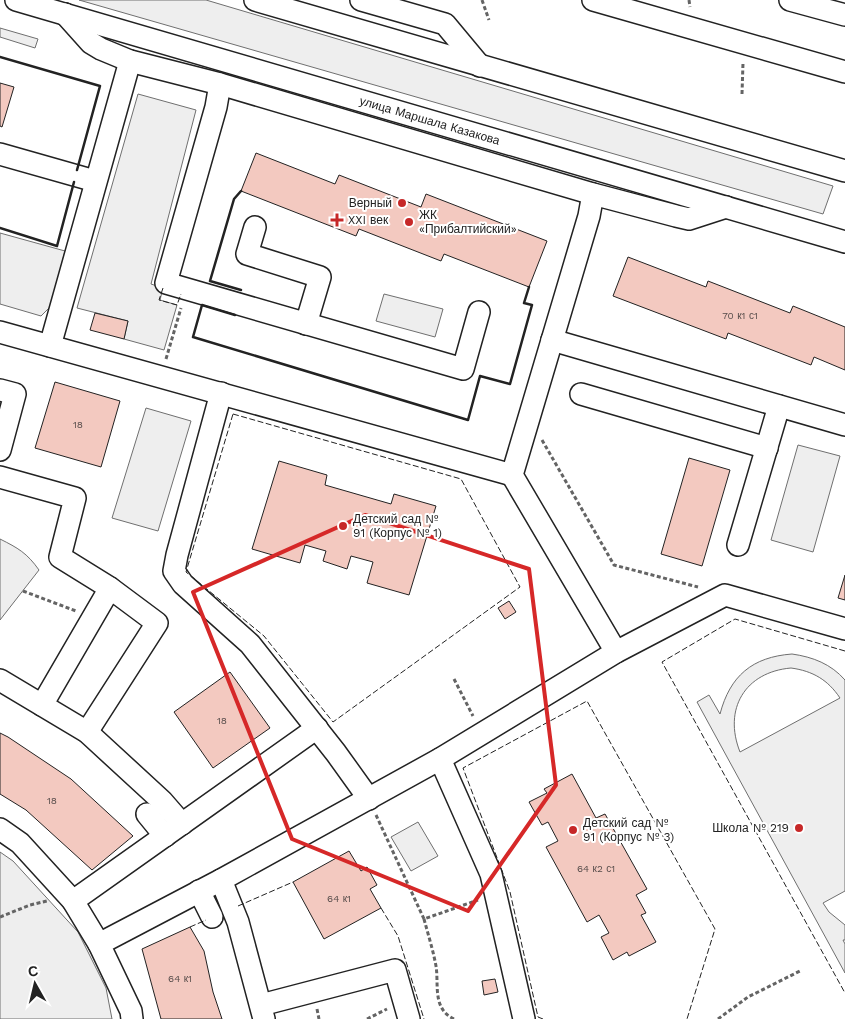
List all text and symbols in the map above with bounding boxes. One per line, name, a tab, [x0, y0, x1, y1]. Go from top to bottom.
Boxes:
street label: улица Маршала Казакова	[358, 94, 502, 148]
place label: Верный	[349, 196, 392, 210]
marker: Верный	[396, 197, 408, 209]
place label: ЖК «Прибалтийский»	[419, 208, 517, 236]
marker: XXI век	[330, 213, 344, 227]
place label: XXI век	[348, 213, 389, 227]
marker: ЖК «Прибалтийский»	[403, 216, 415, 228]
house number: 70 к1 с1	[722, 310, 758, 321]
house number: 18	[73, 419, 83, 430]
place label: Детский сад № 91 (Корпус № 1)	[353, 512, 442, 540]
marker: Детский сад № 91 (Корпус № 1)	[337, 520, 349, 532]
house number: 18	[217, 715, 227, 726]
house number: 18	[47, 795, 57, 806]
place label: Детский сад № 91 (Корпус № 3)	[583, 816, 674, 844]
place label: Школа № 219	[712, 821, 789, 835]
marker: Школа № 219	[793, 822, 805, 834]
marker: Детский сад № 91 (Корпус № 3)	[567, 824, 579, 836]
house number: 64 к2 с1	[577, 863, 615, 874]
house number: 64 к1	[327, 893, 351, 904]
north arrow	[10, 959, 60, 1009]
text: С	[27, 962, 39, 980]
house number: 64 к1	[168, 973, 192, 984]

